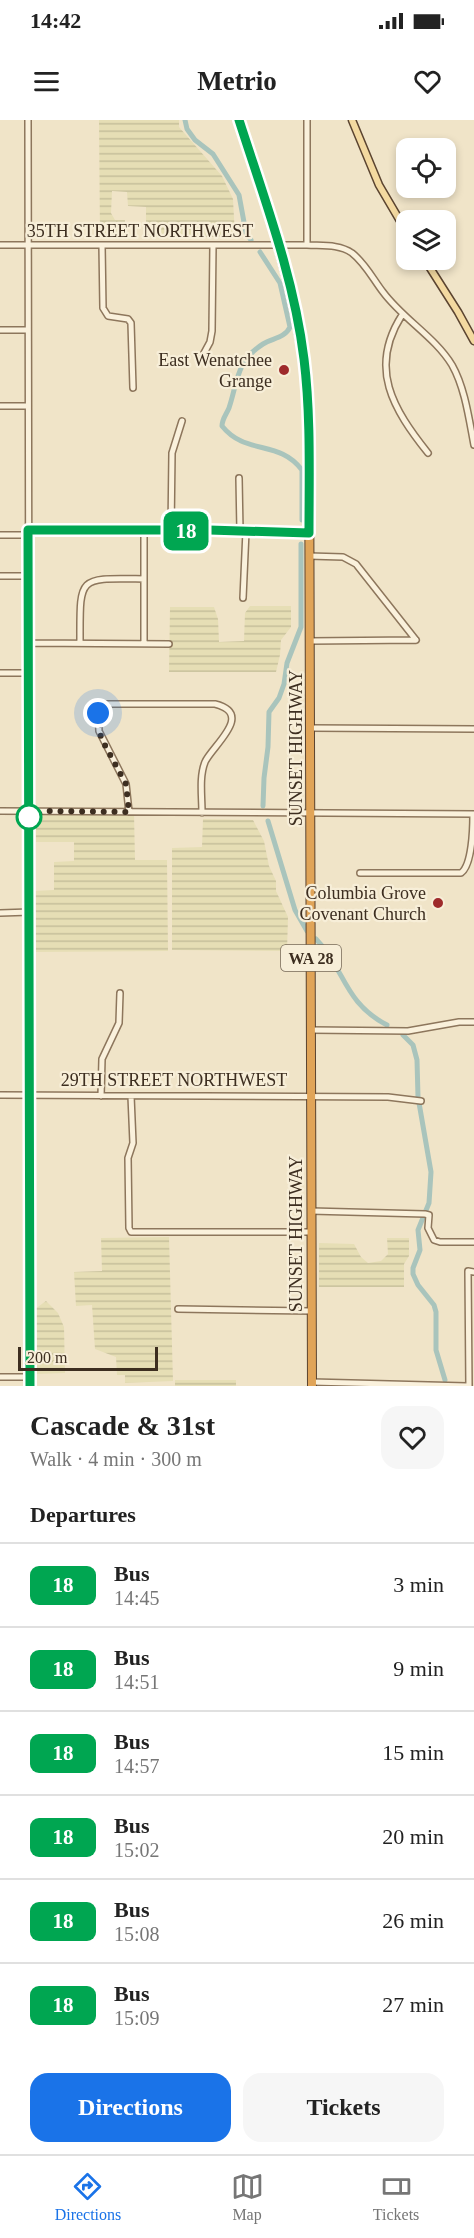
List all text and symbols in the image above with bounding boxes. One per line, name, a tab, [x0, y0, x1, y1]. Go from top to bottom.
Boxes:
text: 14:42	[30, 8, 81, 33]
icon: menu	[30, 65, 63, 98]
icon: heart	[411, 65, 444, 98]
text: Metrio	[197, 66, 277, 96]
map controls	[396, 138, 456, 270]
button: locate	[396, 138, 456, 198]
button: layers	[396, 210, 456, 270]
street label: 35TH STREET NORTHWEST	[27, 221, 253, 241]
place label: East Wenatchee Grange	[158, 350, 272, 391]
marker: East Wenatchee Grange	[277, 363, 291, 377]
line badge: 18	[159, 512, 213, 550]
text: 18	[176, 519, 197, 543]
street label: SUNSET HIGHWAY	[286, 670, 306, 826]
your location	[83, 698, 113, 728]
unlabelled marker	[16, 804, 42, 830]
place label: Columbia Grove Covenant Church	[300, 883, 426, 924]
marker: Columbia Grove Covenant Church	[431, 896, 445, 910]
road number: WA 28	[281, 945, 341, 971]
street label: 29TH STREET NORTHWEST	[61, 1070, 287, 1090]
street label: SUNSET HIGHWAY	[286, 1156, 306, 1312]
scale bar	[18, 1344, 158, 1372]
text: 200 m	[27, 1349, 67, 1366]
button: heart	[381, 1406, 444, 1469]
text: Cascade & 31st	[30, 1410, 215, 1441]
text: Walk · 4 min · 300 m	[30, 1448, 202, 1470]
text: Departures	[30, 1502, 136, 1527]
text: Bus	[114, 1561, 149, 1586]
text: 3 min	[393, 1572, 444, 1597]
text: 18	[53, 1573, 74, 1597]
text: 14:45	[114, 1587, 160, 1609]
text: Bus	[114, 1645, 149, 1670]
text: 9 min	[393, 1656, 444, 1681]
text: 18	[53, 1657, 74, 1681]
text: 14:51	[114, 1671, 160, 1693]
text: Bus	[114, 1729, 149, 1754]
text: 15 min	[382, 1740, 444, 1765]
text: 18	[53, 1741, 74, 1765]
text: 14:57	[114, 1755, 160, 1777]
text: Bus	[114, 1813, 149, 1838]
text: 20 min	[382, 1824, 444, 1849]
text: 18	[53, 1825, 74, 1849]
text: 15:02	[114, 1839, 160, 1861]
text: Bus	[114, 1897, 149, 1922]
text: 26 min	[382, 1908, 444, 1933]
text: 18	[53, 1909, 74, 1933]
text: 15:08	[114, 1923, 160, 1945]
text: Bus	[114, 1981, 149, 2006]
text: 27 min	[382, 1992, 444, 2017]
text: 18	[53, 1993, 74, 2017]
text: 15:09	[114, 2007, 160, 2029]
button: Directions	[30, 2073, 231, 2142]
button: Tickets	[243, 2073, 444, 2142]
tab: Directions	[55, 2170, 121, 2224]
tab: Map	[231, 2170, 264, 2224]
tab: Tickets	[373, 2170, 419, 2224]

